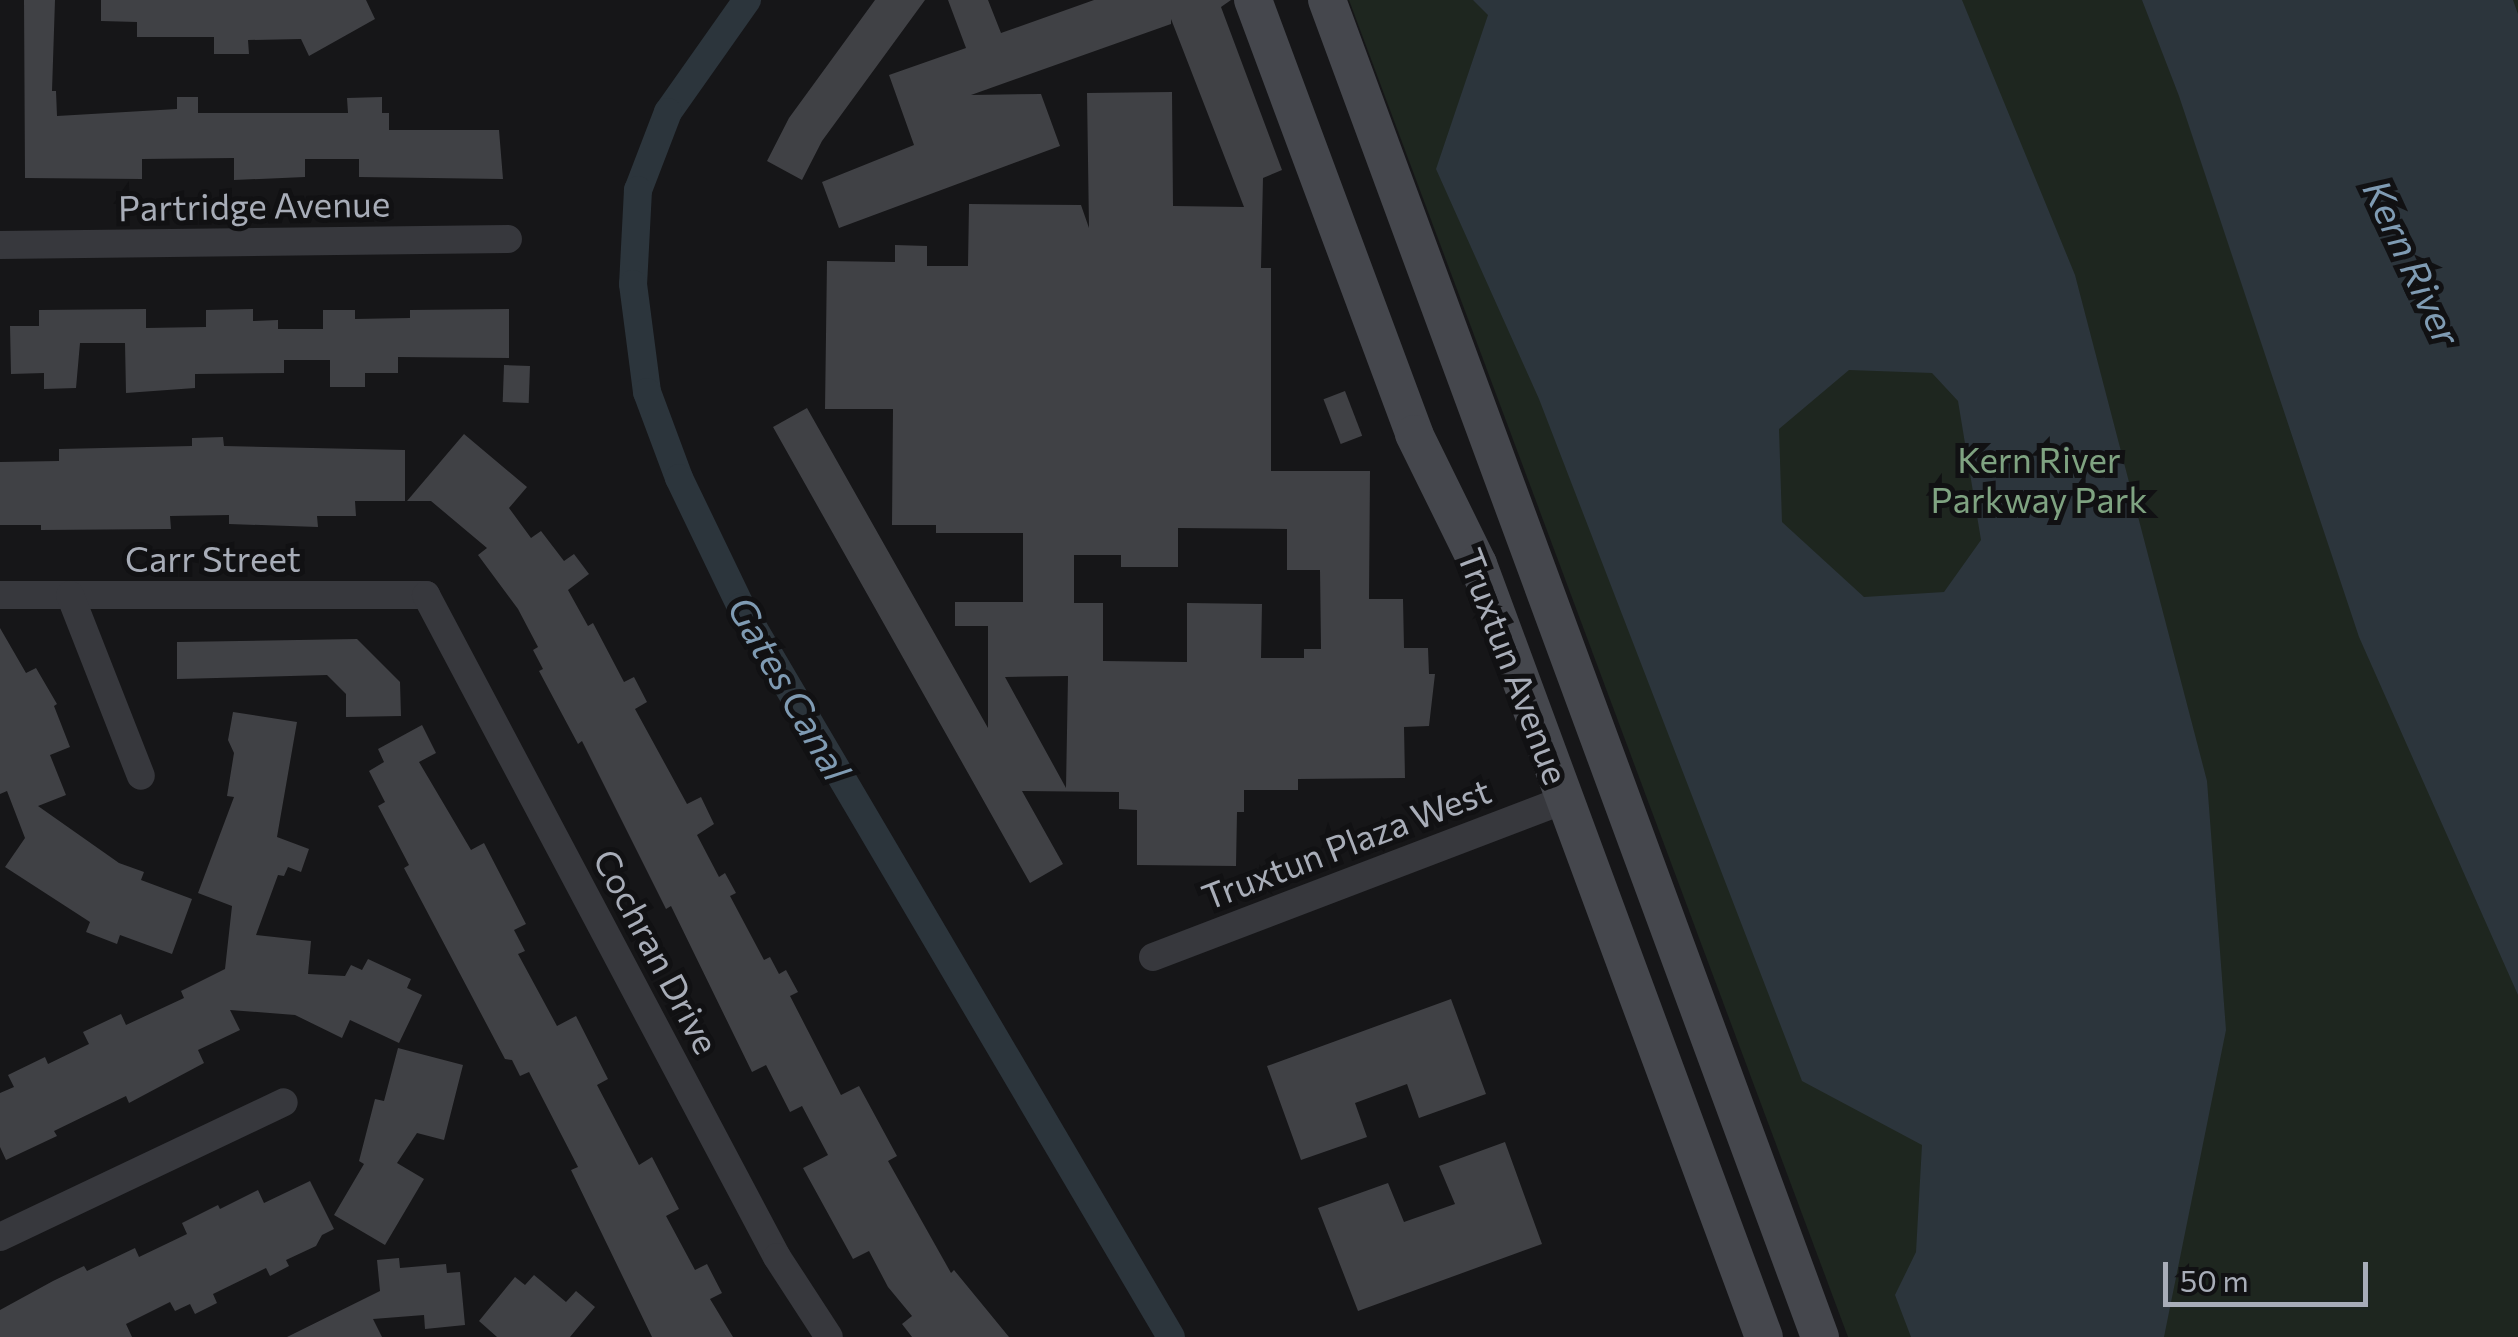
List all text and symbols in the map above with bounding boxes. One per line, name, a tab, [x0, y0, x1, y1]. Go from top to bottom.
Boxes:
water label: Kern River	[2355, 172, 2471, 352]
street label: Partridge Avenue	[118, 182, 390, 228]
park label: Kern River Parkway Park	[1931, 438, 2147, 520]
street label: Carr Street	[125, 537, 301, 579]
street label: Truxtun Avenue	[1450, 542, 1578, 790]
water label: Gates Canal	[719, 588, 861, 788]
street label: Truxtun Plaza West	[1196, 769, 1496, 917]
street label: Cochran Drive	[586, 842, 728, 1060]
scale bar	[2168, 1242, 2373, 1304]
text: 50 m	[2180, 1261, 2249, 1298]

